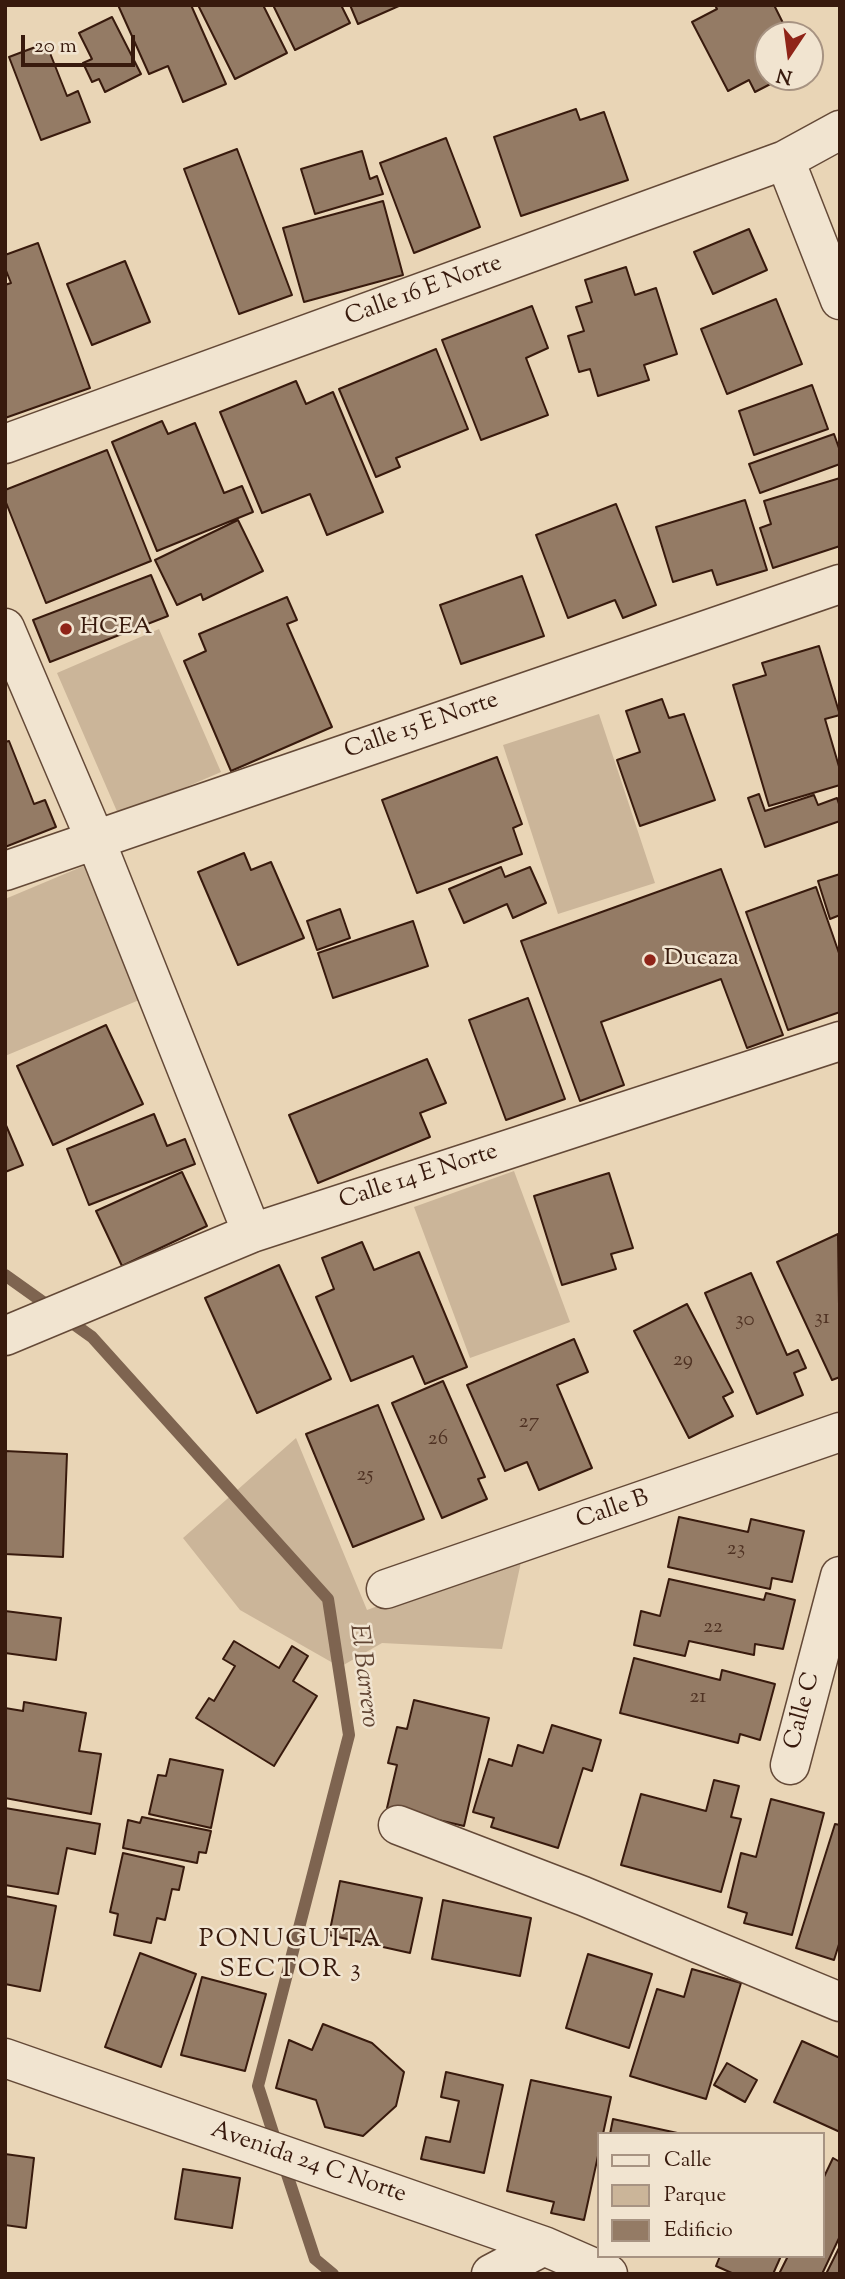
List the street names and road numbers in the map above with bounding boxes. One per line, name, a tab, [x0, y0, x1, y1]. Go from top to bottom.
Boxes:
street label: Calle 16 E Norte	[342, 250, 506, 334]
street label: Calle 15 E Norte	[341, 687, 503, 767]
street label: Calle 14 E Norte	[336, 1139, 502, 1217]
street label: Calle B	[573, 1485, 653, 1537]
street label: Calle C	[780, 1669, 828, 1753]
street label: Avenida 24 C Norte	[206, 2117, 410, 2211]

